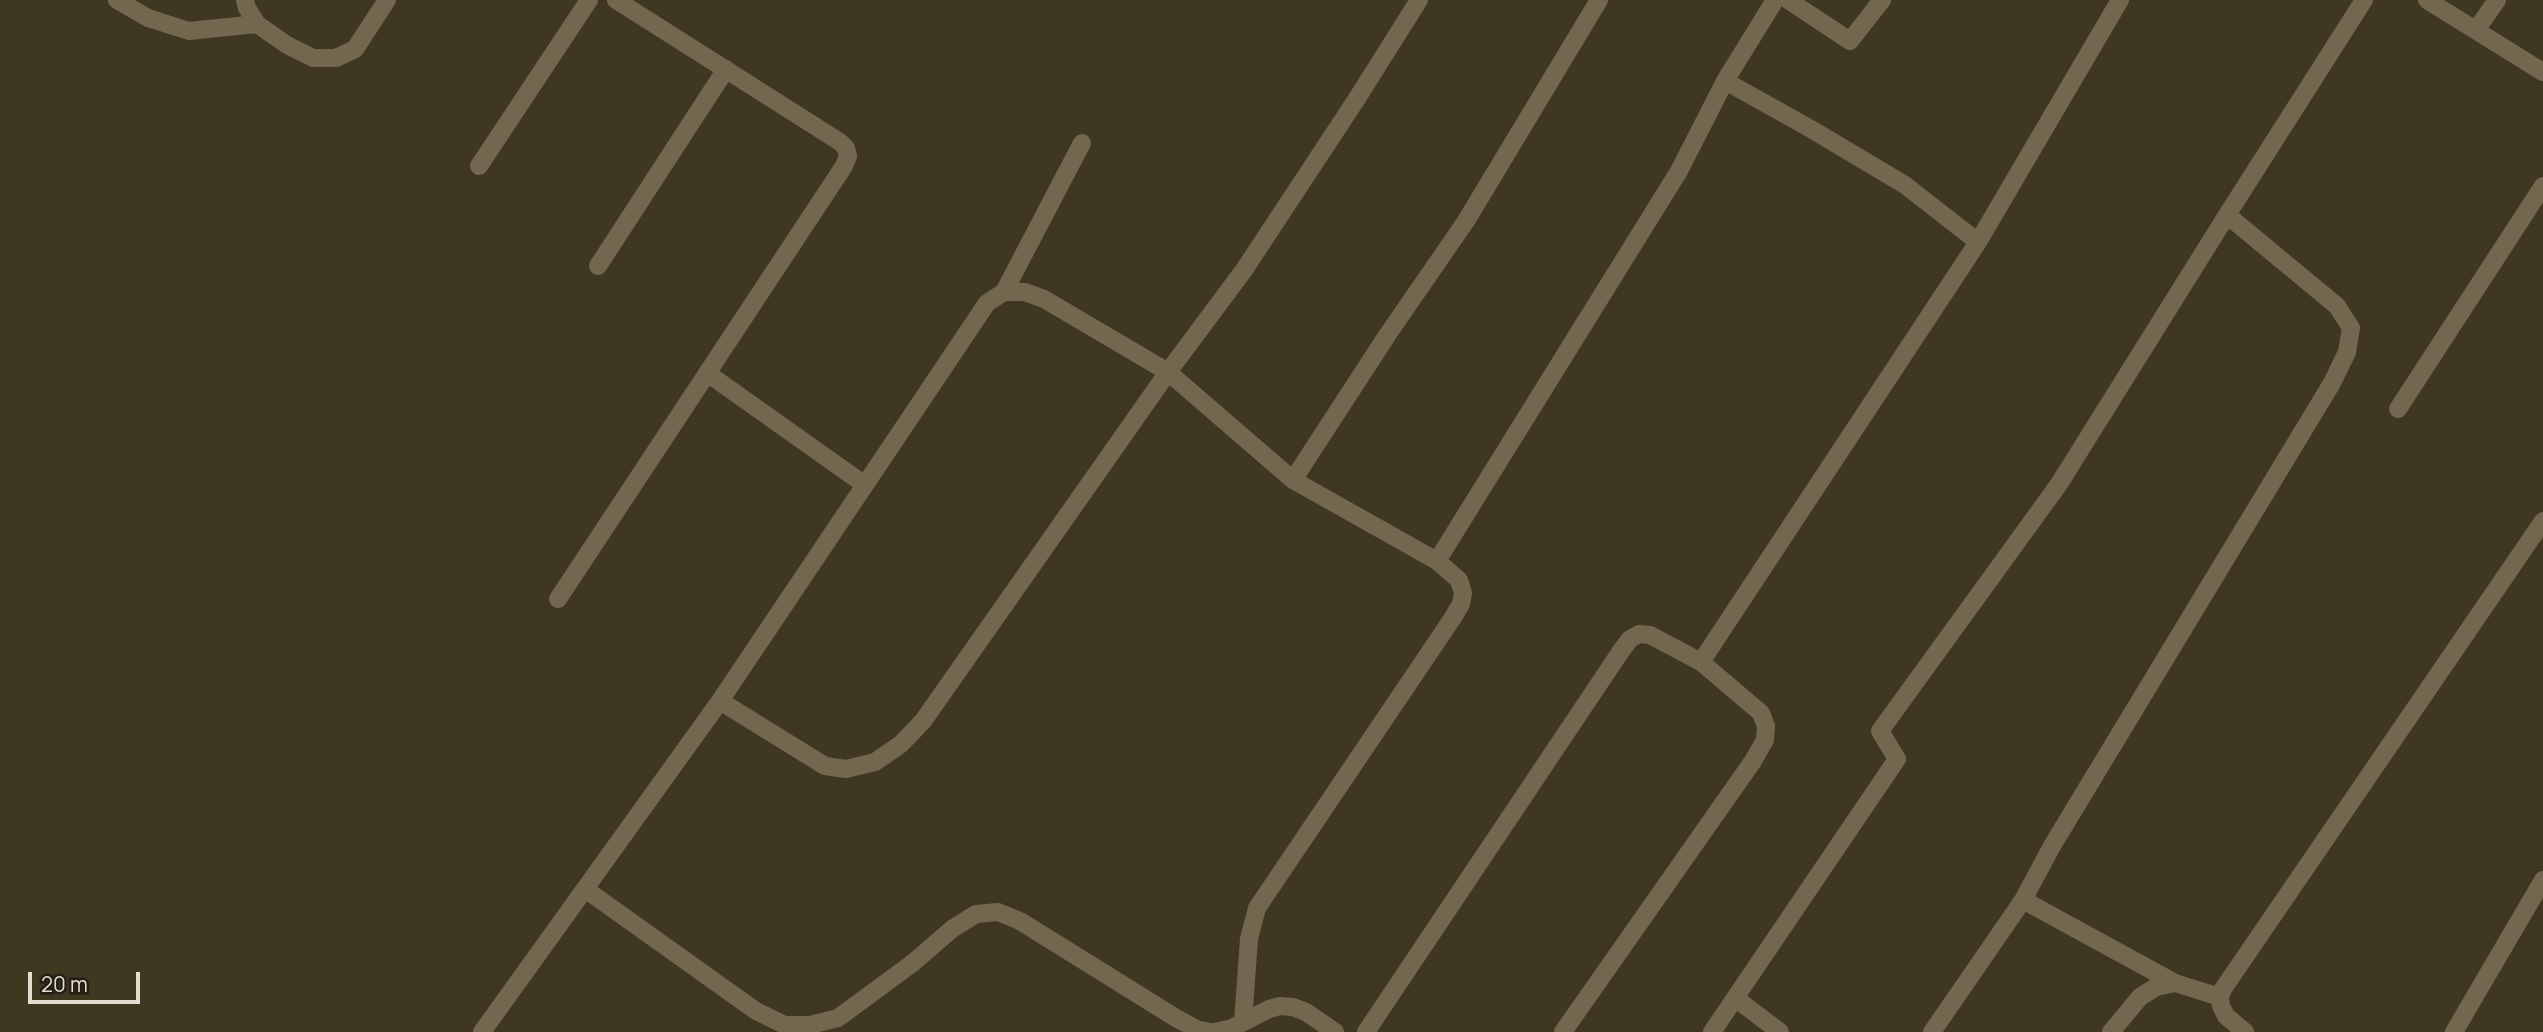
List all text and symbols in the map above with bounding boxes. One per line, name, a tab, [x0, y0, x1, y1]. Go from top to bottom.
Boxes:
scale bar	[32, 958, 144, 1002]
text: 20 m	[41, 970, 88, 998]

